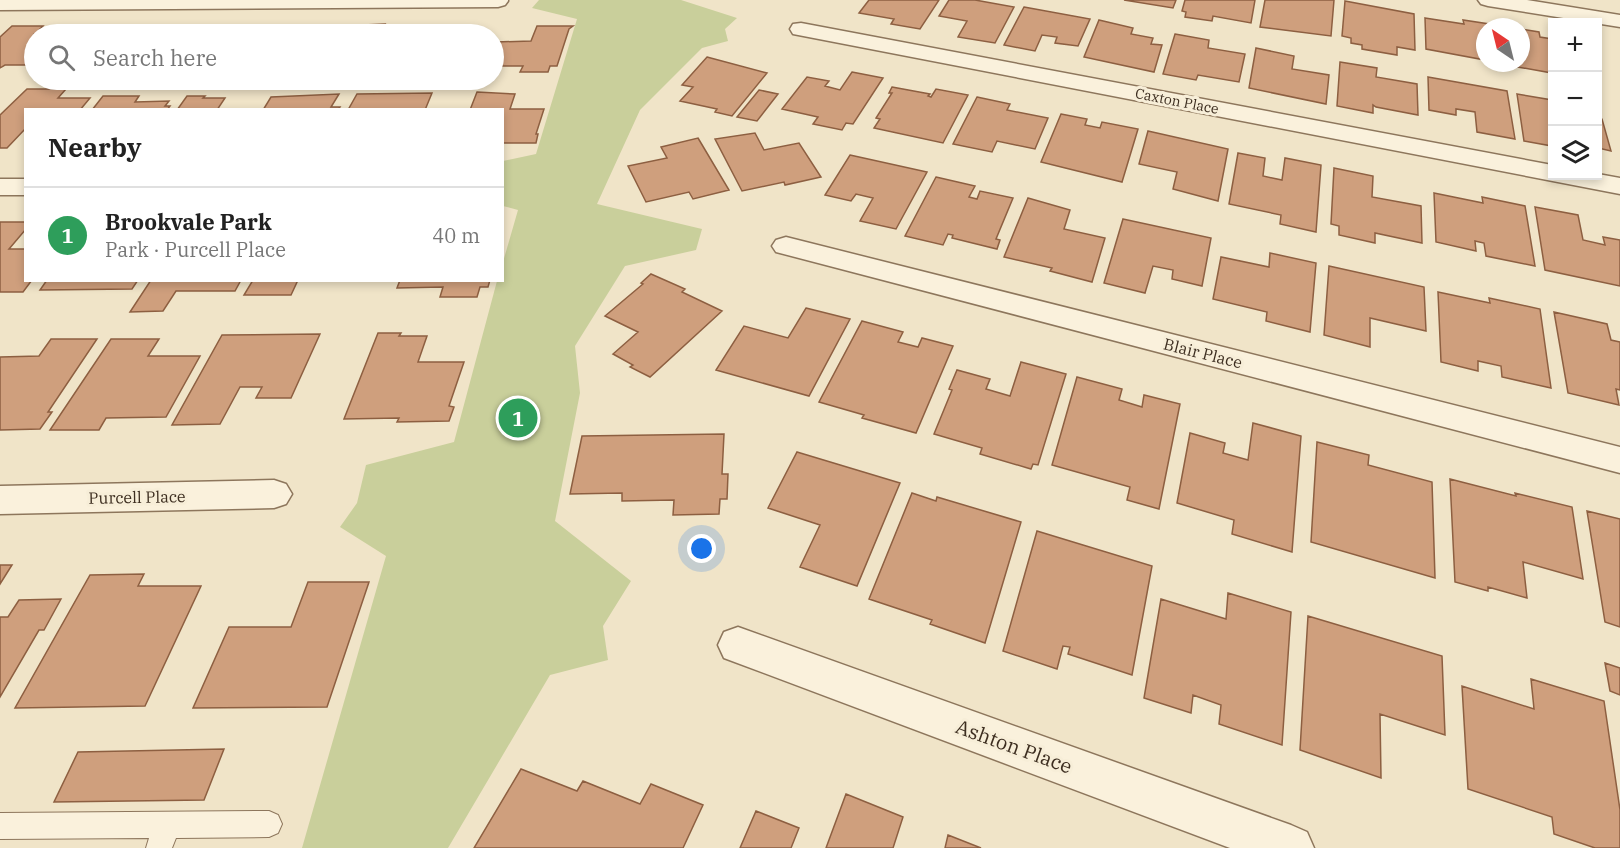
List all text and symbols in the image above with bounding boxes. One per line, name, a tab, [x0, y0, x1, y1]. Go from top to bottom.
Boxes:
north arrow	[1476, 18, 1530, 72]
map controls	[1548, 18, 1602, 180]
button: +	[1548, 18, 1602, 72]
search box	[24, 24, 504, 90]
icon: search	[45, 41, 78, 74]
text: Search here	[93, 43, 217, 72]
button: −	[1548, 72, 1602, 126]
street label: Caxton Place	[1134, 84, 1220, 118]
button: layers	[1548, 126, 1602, 180]
text: Nearby	[48, 130, 142, 164]
text: Brookvale Park	[105, 207, 272, 236]
text: 1	[62, 222, 74, 249]
text: 40 m	[432, 222, 480, 249]
text: Park · Purcell Place	[105, 236, 286, 263]
street label: Blair Place	[1162, 334, 1244, 372]
pin: 1	[498, 396, 538, 440]
street label: Purcell Place	[88, 486, 186, 508]
your location	[687, 534, 716, 563]
street label: Ashton Place	[952, 712, 1076, 780]

